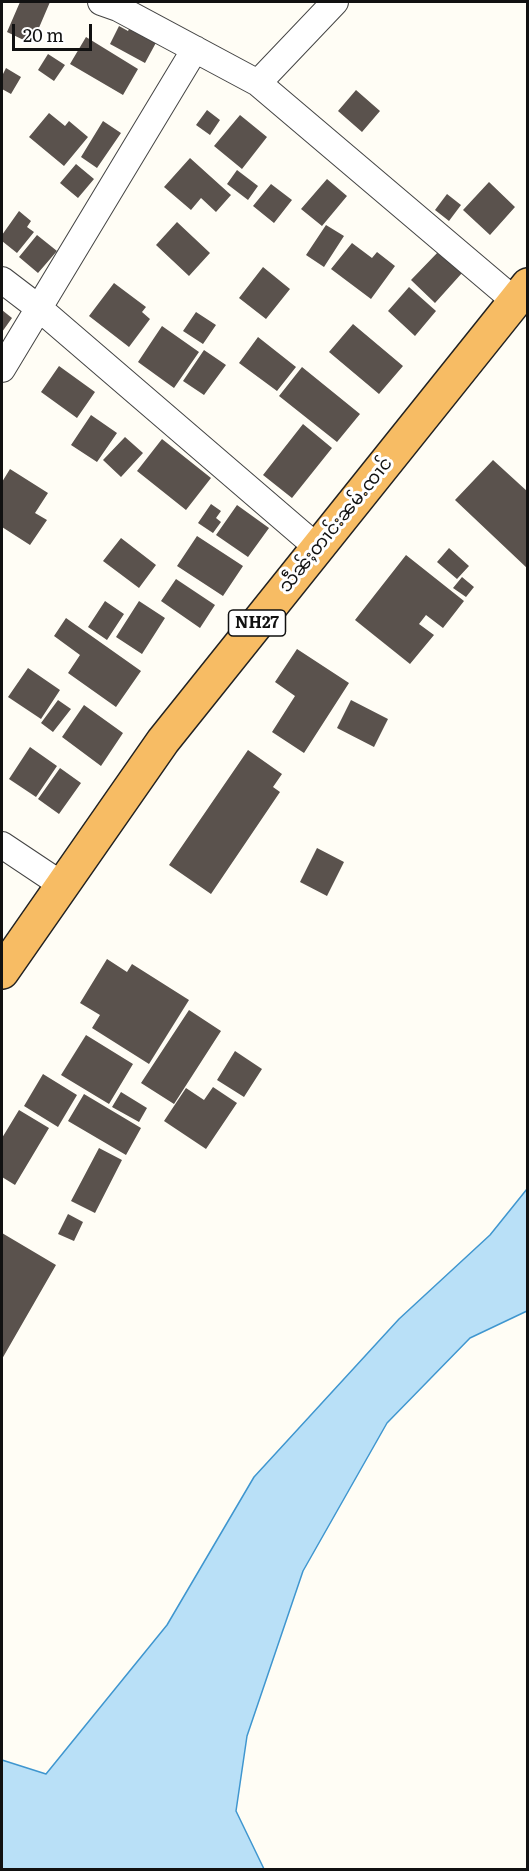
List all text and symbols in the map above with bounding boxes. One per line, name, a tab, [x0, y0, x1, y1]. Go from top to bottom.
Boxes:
scale bar	[15, 12, 94, 50]
text: 20 m	[23, 21, 64, 48]
street label: သဵၼ်ႈတၢင်းၼမ်ႉၸၢင်	[275, 453, 397, 597]
road number: NH27	[228, 610, 286, 636]

